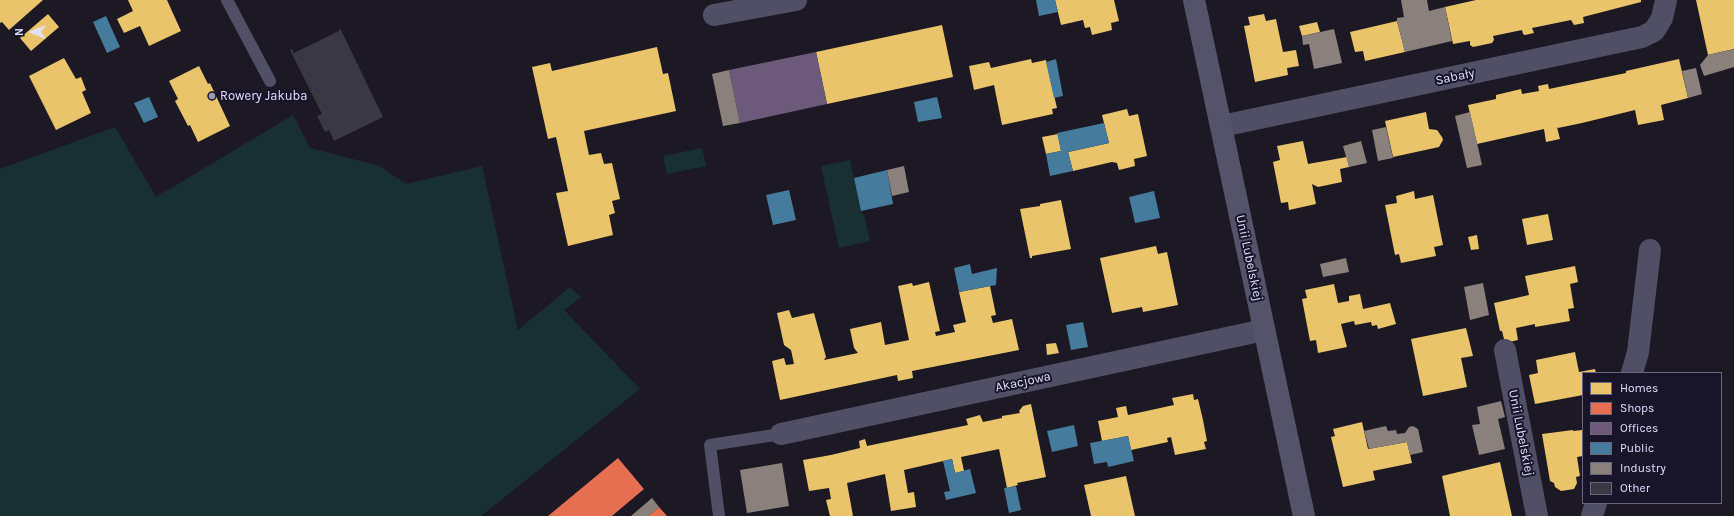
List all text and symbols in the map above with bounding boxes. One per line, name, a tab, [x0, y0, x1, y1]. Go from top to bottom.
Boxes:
north arrow	[12, 12, 52, 52]
text: N	[13, 28, 26, 36]
street label: Sabały	[1434, 65, 1476, 89]
place label: Rowery Jakuba	[220, 88, 307, 104]
marker: Rowery Jakuba	[207, 91, 217, 101]
street label: Unii Lubelskiej	[1232, 213, 1266, 303]
street label: Akacjowa	[994, 369, 1052, 395]
legend	[1582, 372, 1722, 504]
text: Homes	[1620, 381, 1658, 395]
street label: Unii Lubelskiej	[1505, 388, 1537, 478]
text: Shops	[1620, 401, 1654, 415]
text: Offices	[1620, 421, 1658, 435]
text: Public	[1620, 441, 1654, 455]
text: Industry	[1620, 461, 1666, 475]
text: Other	[1620, 481, 1650, 495]

